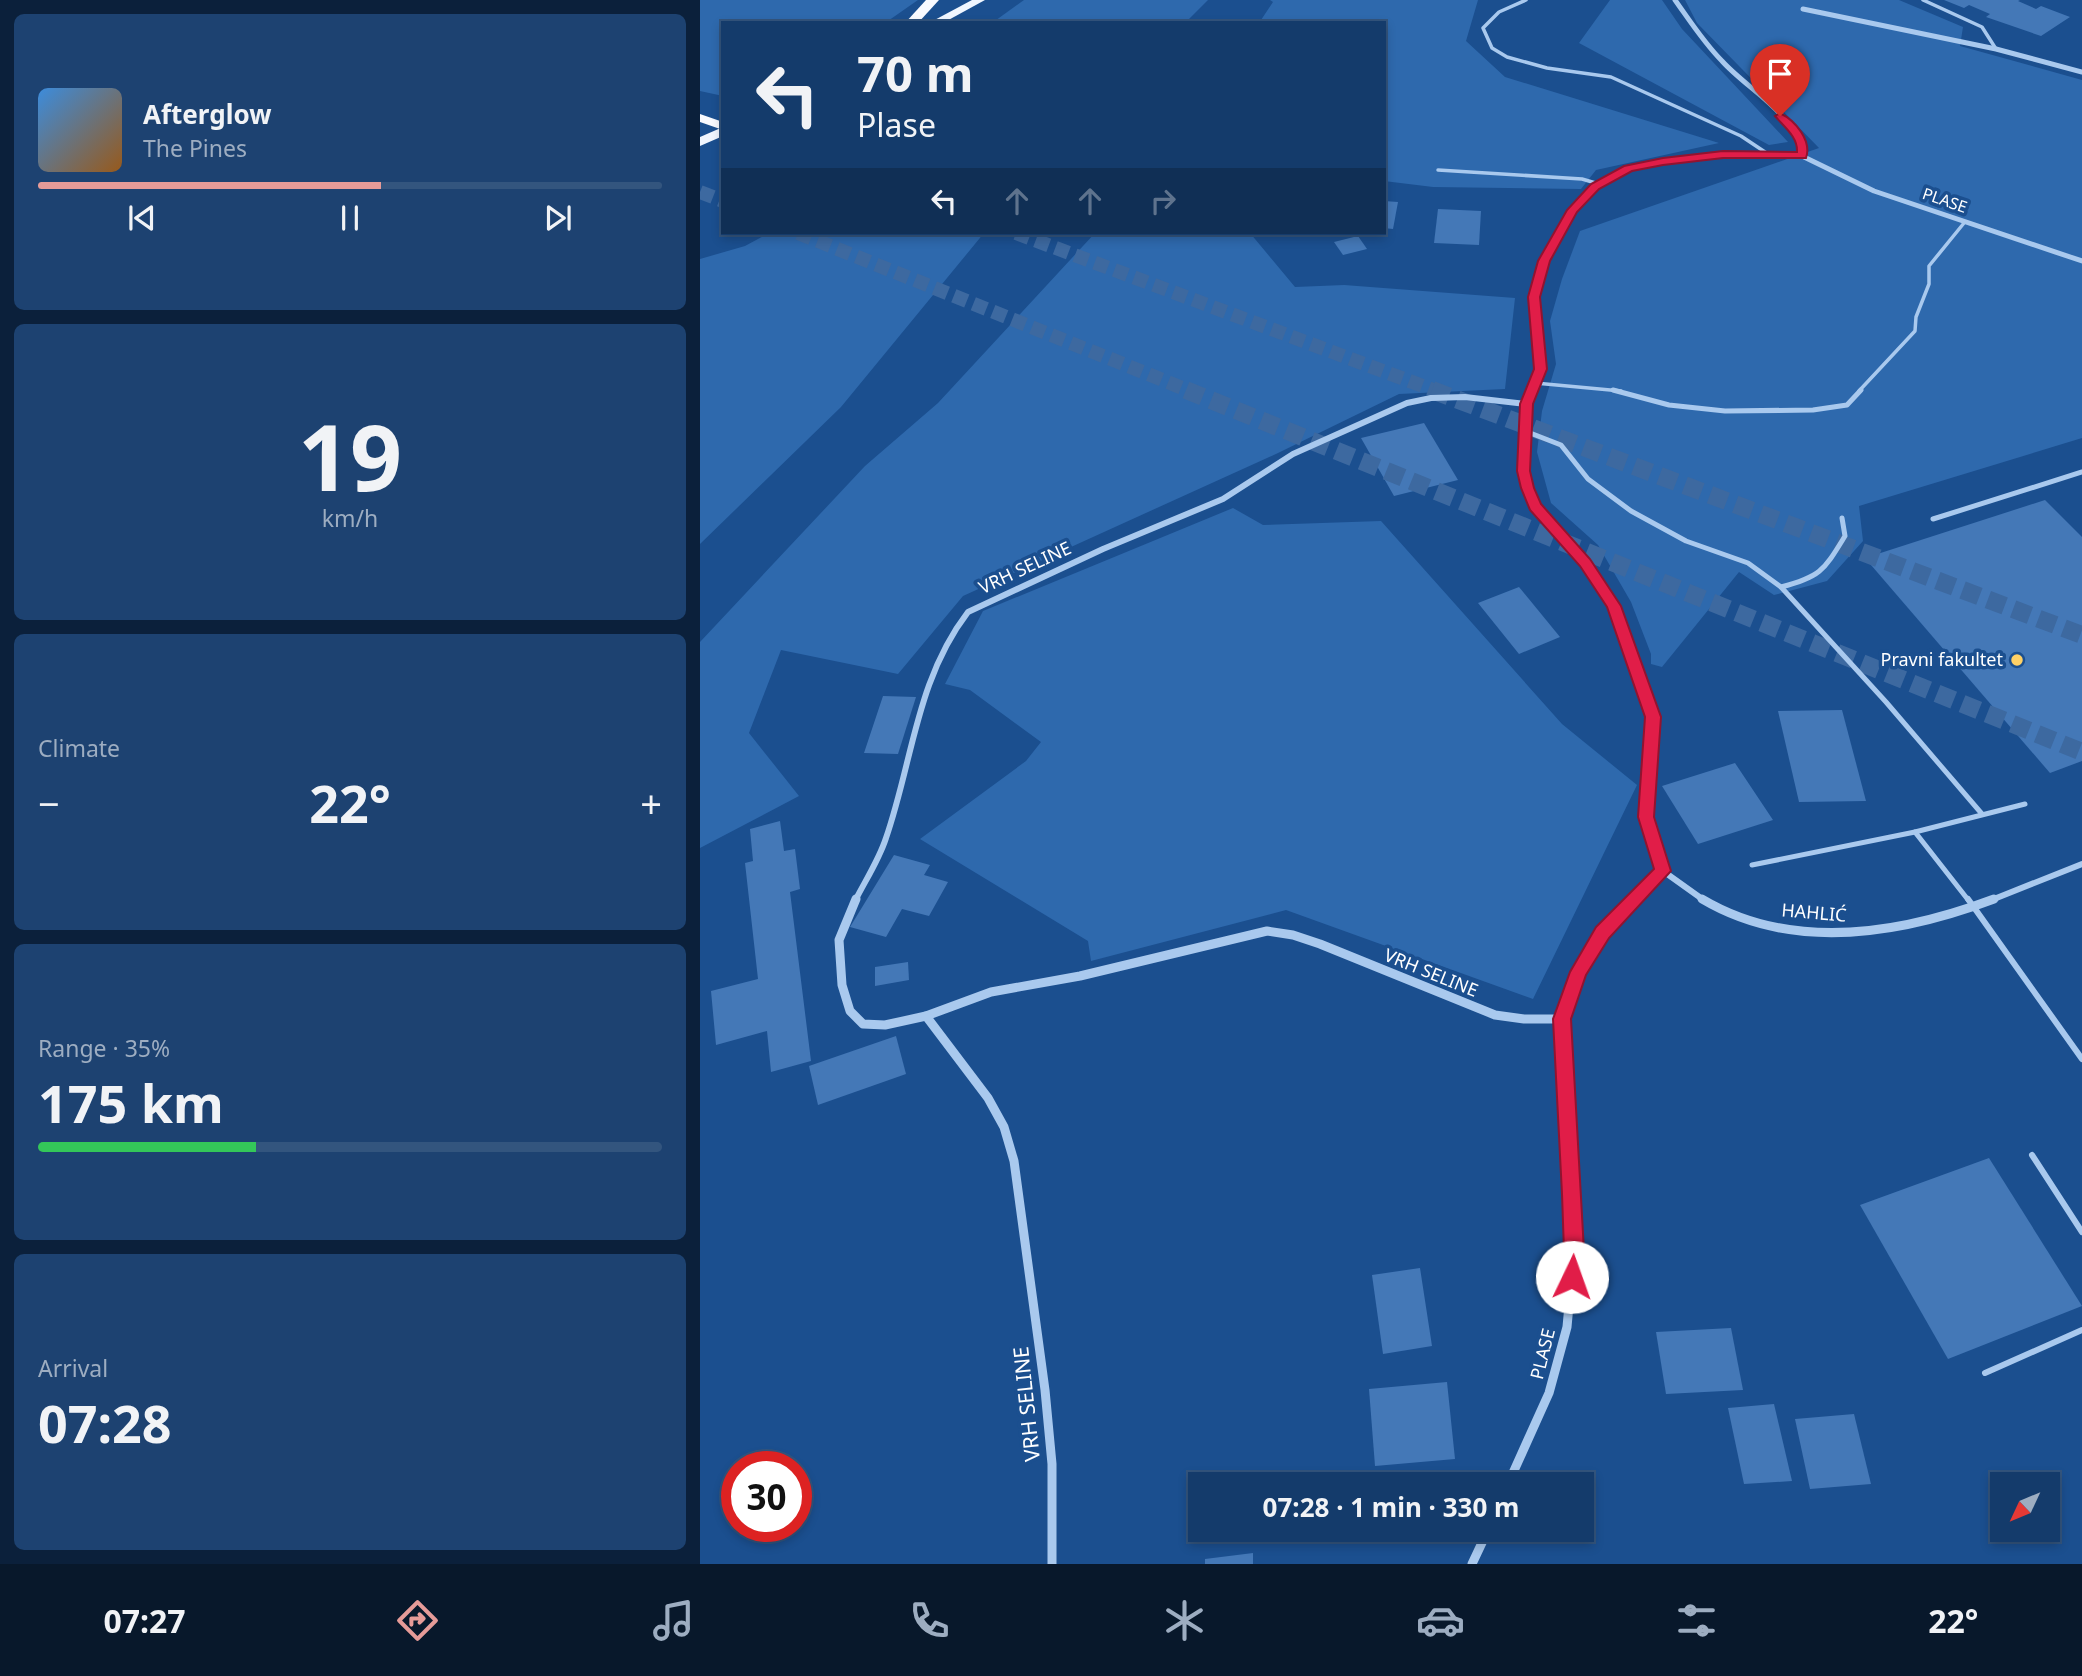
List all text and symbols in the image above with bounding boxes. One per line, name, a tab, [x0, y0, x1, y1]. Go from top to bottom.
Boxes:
text: 70 m	[857, 40, 974, 106]
pin	[1750, 44, 1810, 116]
icon: left	[742, 49, 833, 140]
icon: arrive	[1761, 55, 1799, 93]
text: Afterglow	[143, 96, 271, 132]
text: Plase	[857, 103, 936, 146]
text: The Pines	[143, 132, 247, 164]
icon: left	[925, 182, 963, 220]
icon: ahead	[998, 182, 1036, 220]
icon: ahead	[1071, 182, 1109, 220]
icon: right	[1144, 182, 1182, 220]
street label: PLASE	[1920, 182, 1970, 218]
icon: previous	[123, 199, 161, 237]
icon: pause	[331, 199, 369, 237]
icon: next	[539, 199, 577, 237]
text: 19	[298, 394, 402, 518]
text: km/h	[322, 502, 378, 534]
street label: VRH SELINE	[975, 535, 1075, 599]
place label: Pravni fakultet	[1881, 647, 2003, 671]
marker: Pravni fakultet	[2009, 652, 2025, 668]
text: Climate	[38, 732, 120, 764]
text: 22°	[309, 767, 391, 838]
text: −	[38, 777, 60, 829]
text: +	[640, 777, 662, 829]
street label: HAHLIĆ	[1781, 897, 1848, 927]
street label: VRH SELINE	[1381, 942, 1482, 1002]
text: Range · 35%	[38, 1032, 170, 1064]
text: 175 km	[38, 1067, 224, 1138]
position arrow	[1535, 1240, 1609, 1314]
street label: PLASE	[1524, 1326, 1560, 1382]
street label: VRH SELINE	[1006, 1345, 1046, 1463]
text: Arrival	[38, 1352, 108, 1384]
text: 07:28	[38, 1387, 172, 1458]
speed limit sign: 30	[721, 1451, 812, 1542]
north arrow	[1990, 1472, 2060, 1542]
map controls	[1990, 1472, 2060, 1542]
text: 07:28 · 1 min · 330 m	[1263, 1489, 1519, 1525]
icon: directions	[393, 1596, 442, 1645]
icon: music	[649, 1596, 698, 1645]
icon: phone	[905, 1596, 954, 1645]
icon: climate	[1160, 1596, 1209, 1645]
icon: car	[1416, 1596, 1465, 1645]
icon: filters	[1672, 1596, 1721, 1645]
text: 07:27	[103, 1599, 186, 1642]
text: 22°	[1928, 1599, 1978, 1642]

